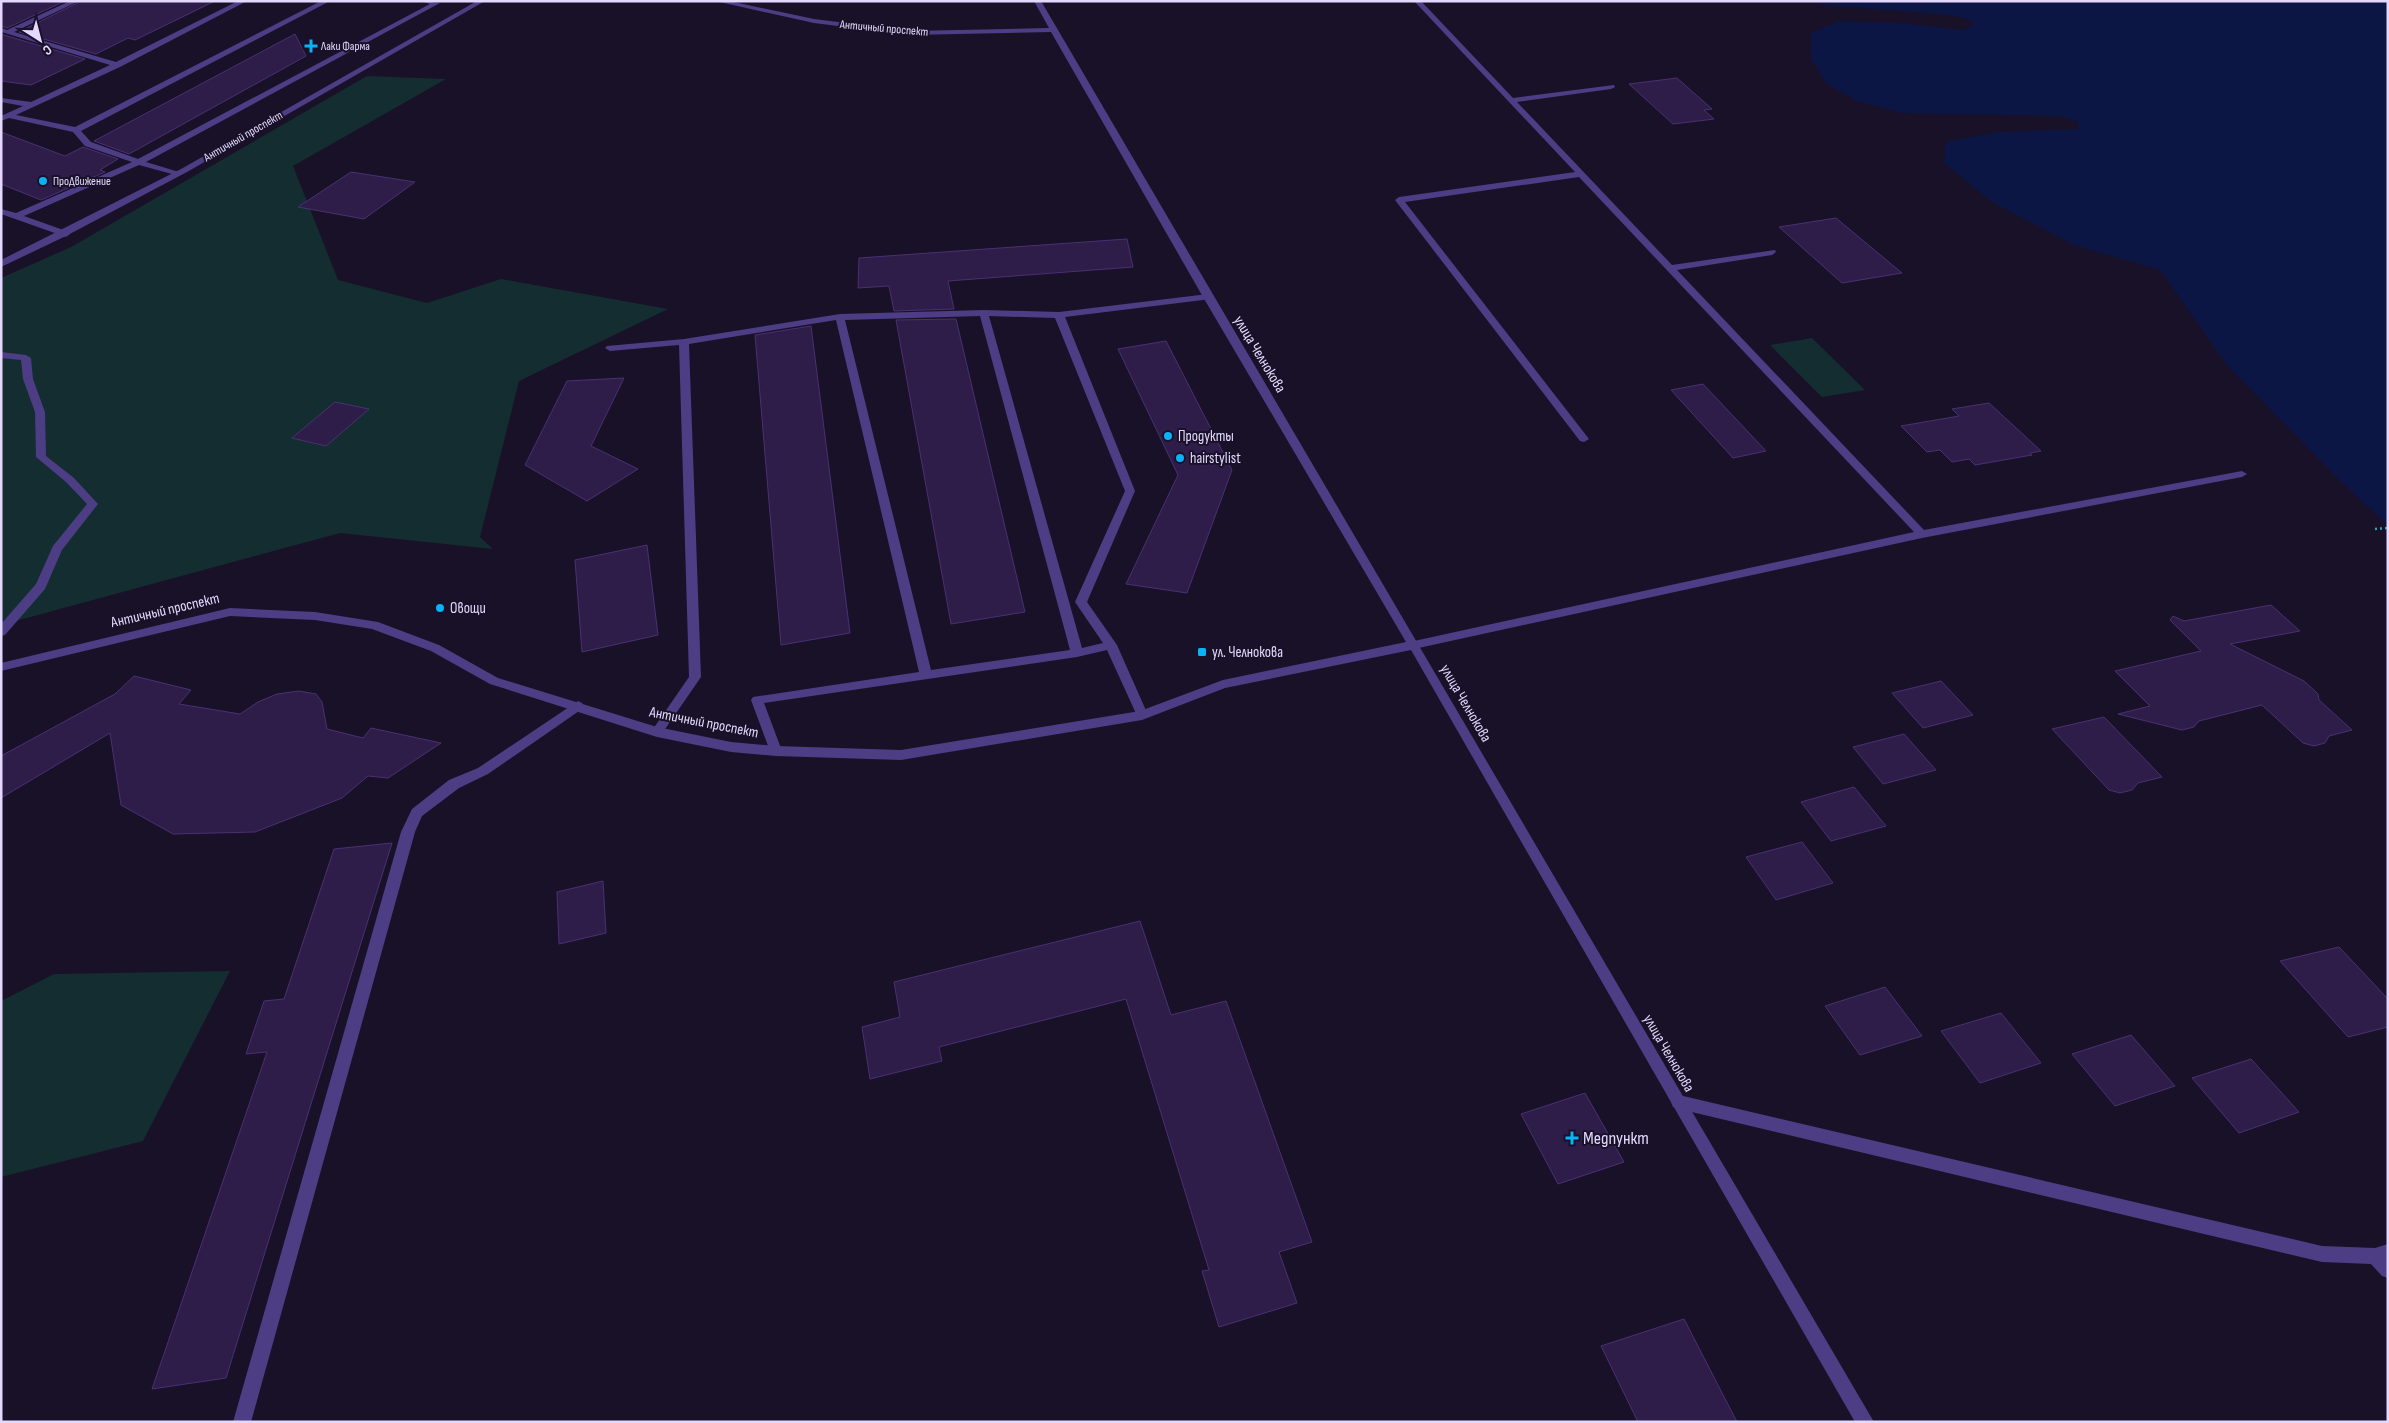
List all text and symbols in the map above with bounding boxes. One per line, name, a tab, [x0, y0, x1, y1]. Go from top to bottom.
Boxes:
north arrow	[15, 15, 65, 65]
street label: Античный проспект	[838, 17, 929, 40]
place label: Лаки Фарма	[320, 39, 370, 54]
marker: Лаки Фарма	[305, 40, 317, 52]
text: С	[39, 41, 55, 59]
street label: Античный проспект	[200, 108, 286, 166]
place label: ПроДвижение	[53, 174, 111, 189]
marker: ПроДвижение	[37, 175, 49, 187]
street label: улица Челнокова	[1229, 312, 1290, 396]
place label: Продукты	[1178, 427, 1234, 446]
marker: Продукты	[1162, 430, 1174, 442]
place label: hairstylist	[1190, 449, 1241, 468]
marker: hairstylist	[1174, 452, 1186, 464]
street label: Античный проспект	[108, 589, 221, 632]
place label: Овощи	[450, 599, 486, 618]
marker: Овощи	[434, 602, 446, 614]
place label: ул. Челнокова	[1212, 643, 1283, 662]
marker: ул. Челнокова	[1196, 646, 1208, 658]
street label: улица Челнокова	[1436, 661, 1496, 746]
street label: Античный проспект	[647, 702, 760, 742]
street label: улица Челнокова	[1639, 1011, 1699, 1096]
place label: Медпункт	[1583, 1128, 1649, 1149]
marker: Медпункт	[1565, 1131, 1579, 1145]

